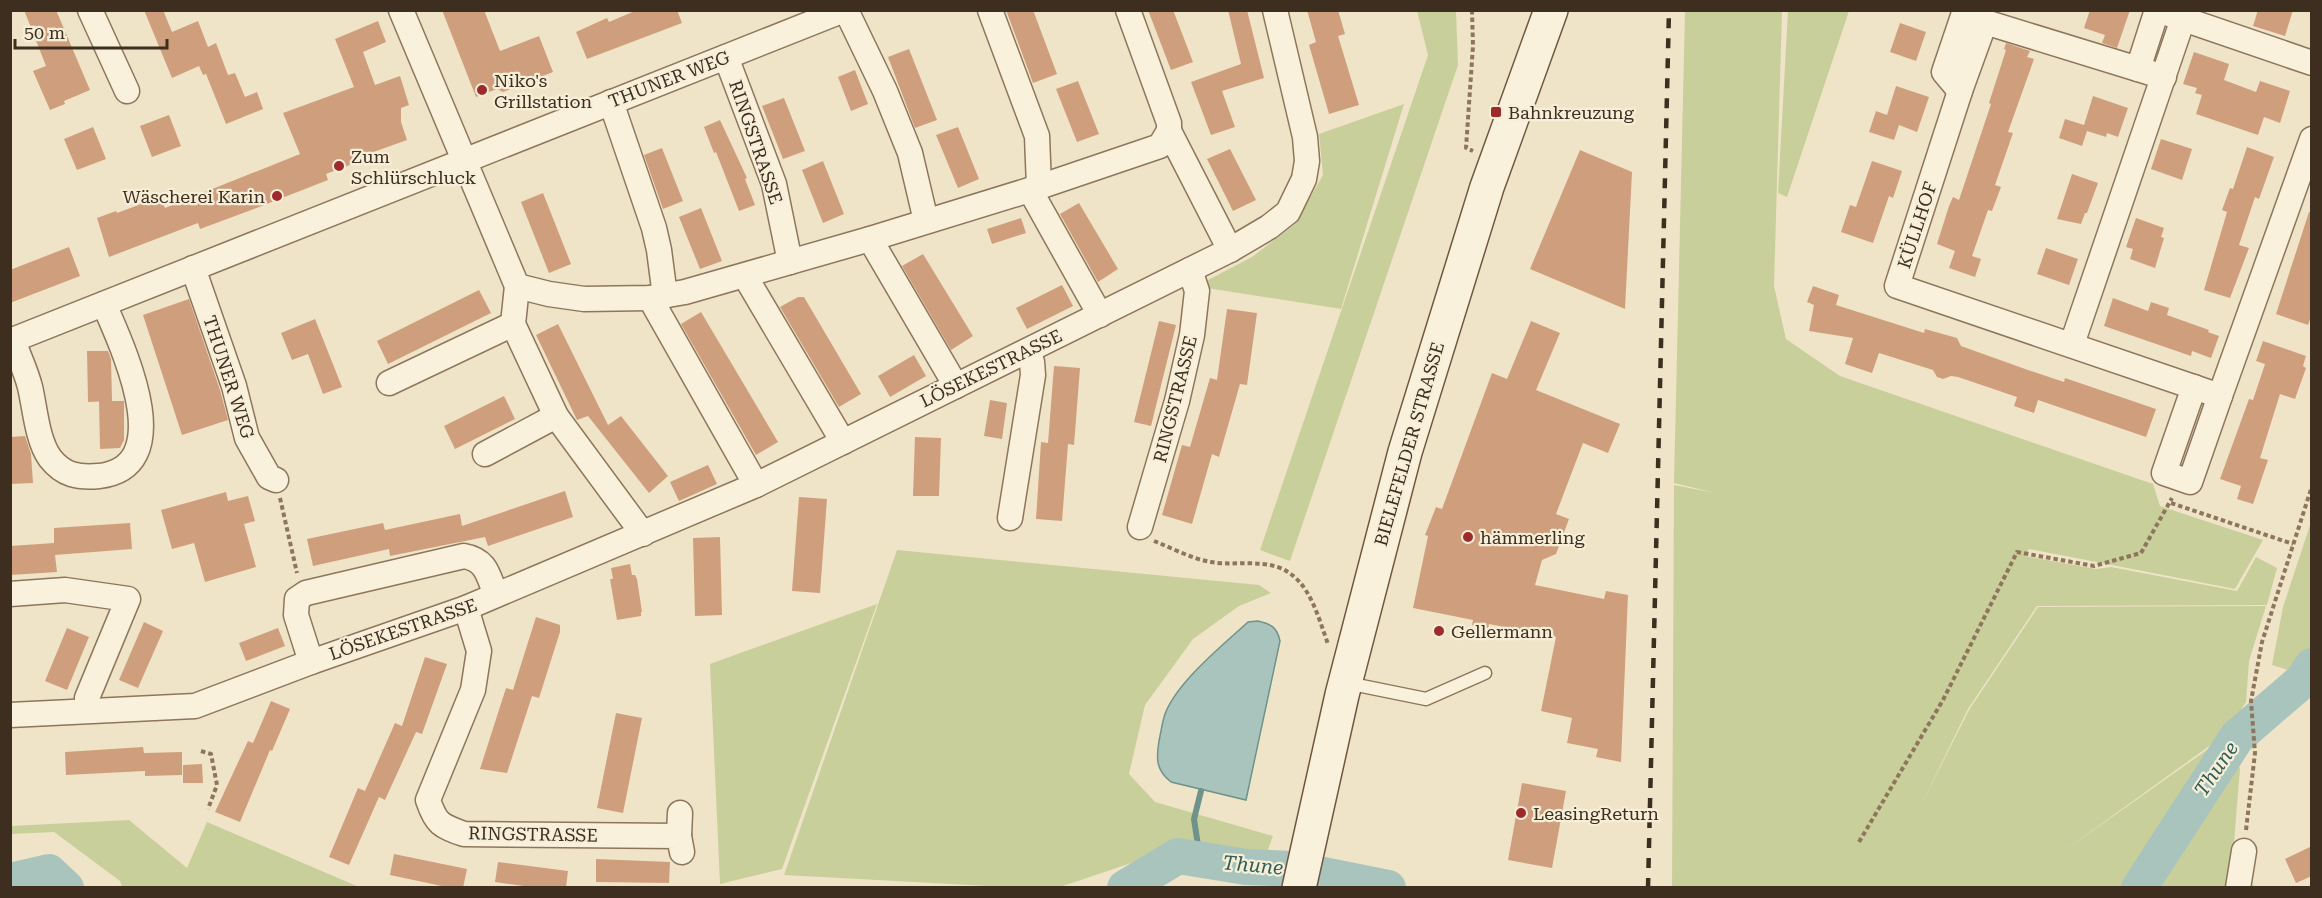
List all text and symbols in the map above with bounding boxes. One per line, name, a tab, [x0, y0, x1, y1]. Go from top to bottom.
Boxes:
scale bar	[15, 12, 166, 50]
text: 50 m	[24, 22, 65, 43]
street label: THUNER WEG	[605, 46, 733, 112]
place label: Niko's Grillstation	[494, 70, 593, 112]
street label: RINGSTRASSE	[725, 77, 787, 207]
marker: Niko's Grillstation	[475, 83, 489, 97]
place label: Bahnkreuzung	[1508, 102, 1635, 123]
marker: Bahnkreuzung	[1489, 105, 1503, 119]
place label: Zum Schlürschluck	[351, 146, 476, 188]
marker: Zum Schlürschluck	[332, 159, 346, 173]
street label: KÜLLHOF	[1893, 179, 1941, 271]
place label: Wäscherei Karin	[123, 186, 265, 207]
marker: Wäscherei Karin	[270, 189, 284, 203]
street label: THUNER WEG	[199, 313, 259, 441]
street label: LÖSEKESTRASSE	[917, 325, 1065, 411]
street label: RINGSTRASSE	[1149, 333, 1201, 465]
street label: BIELEFELDER STRASSE	[1370, 340, 1448, 548]
place label: hämmerling	[1480, 527, 1585, 548]
marker: hämmerling	[1461, 530, 1475, 544]
street label: LÖSEKESTRASSE	[326, 594, 480, 664]
place label: Gellermann	[1451, 621, 1553, 642]
marker: Gellermann	[1432, 624, 1446, 638]
water label: Thune	[2189, 737, 2243, 801]
place label: LeasingReturn	[1533, 803, 1659, 824]
marker: LeasingReturn	[1514, 806, 1528, 820]
street label: RINGSTRASSE	[468, 822, 598, 846]
water label: Thune	[1222, 850, 1284, 880]

